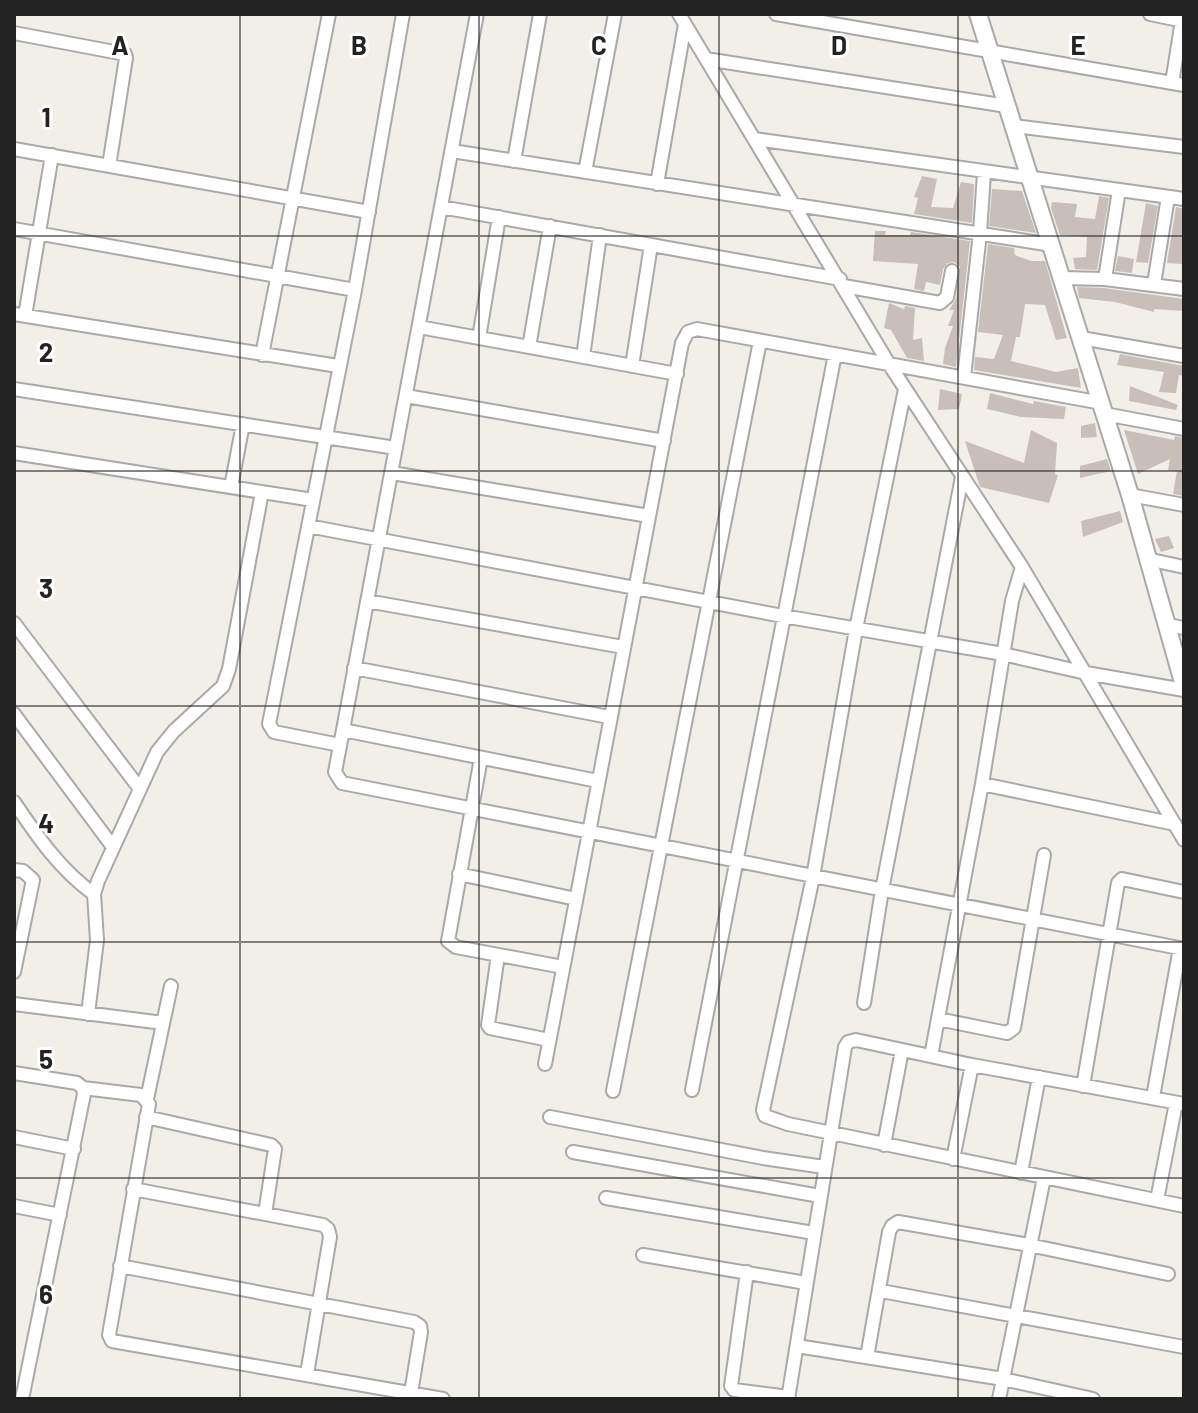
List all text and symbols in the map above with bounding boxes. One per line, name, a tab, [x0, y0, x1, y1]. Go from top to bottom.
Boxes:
text: A	[111, 29, 129, 60]
text: B	[351, 29, 367, 60]
text: C	[591, 29, 607, 60]
text: D	[831, 29, 847, 60]
text: E	[1070, 29, 1086, 60]
text: 1	[41, 101, 51, 132]
text: 2	[39, 336, 53, 367]
text: 3	[39, 572, 53, 603]
text: 4	[38, 807, 54, 838]
text: 5	[39, 1043, 53, 1074]
text: 6	[39, 1278, 53, 1309]

